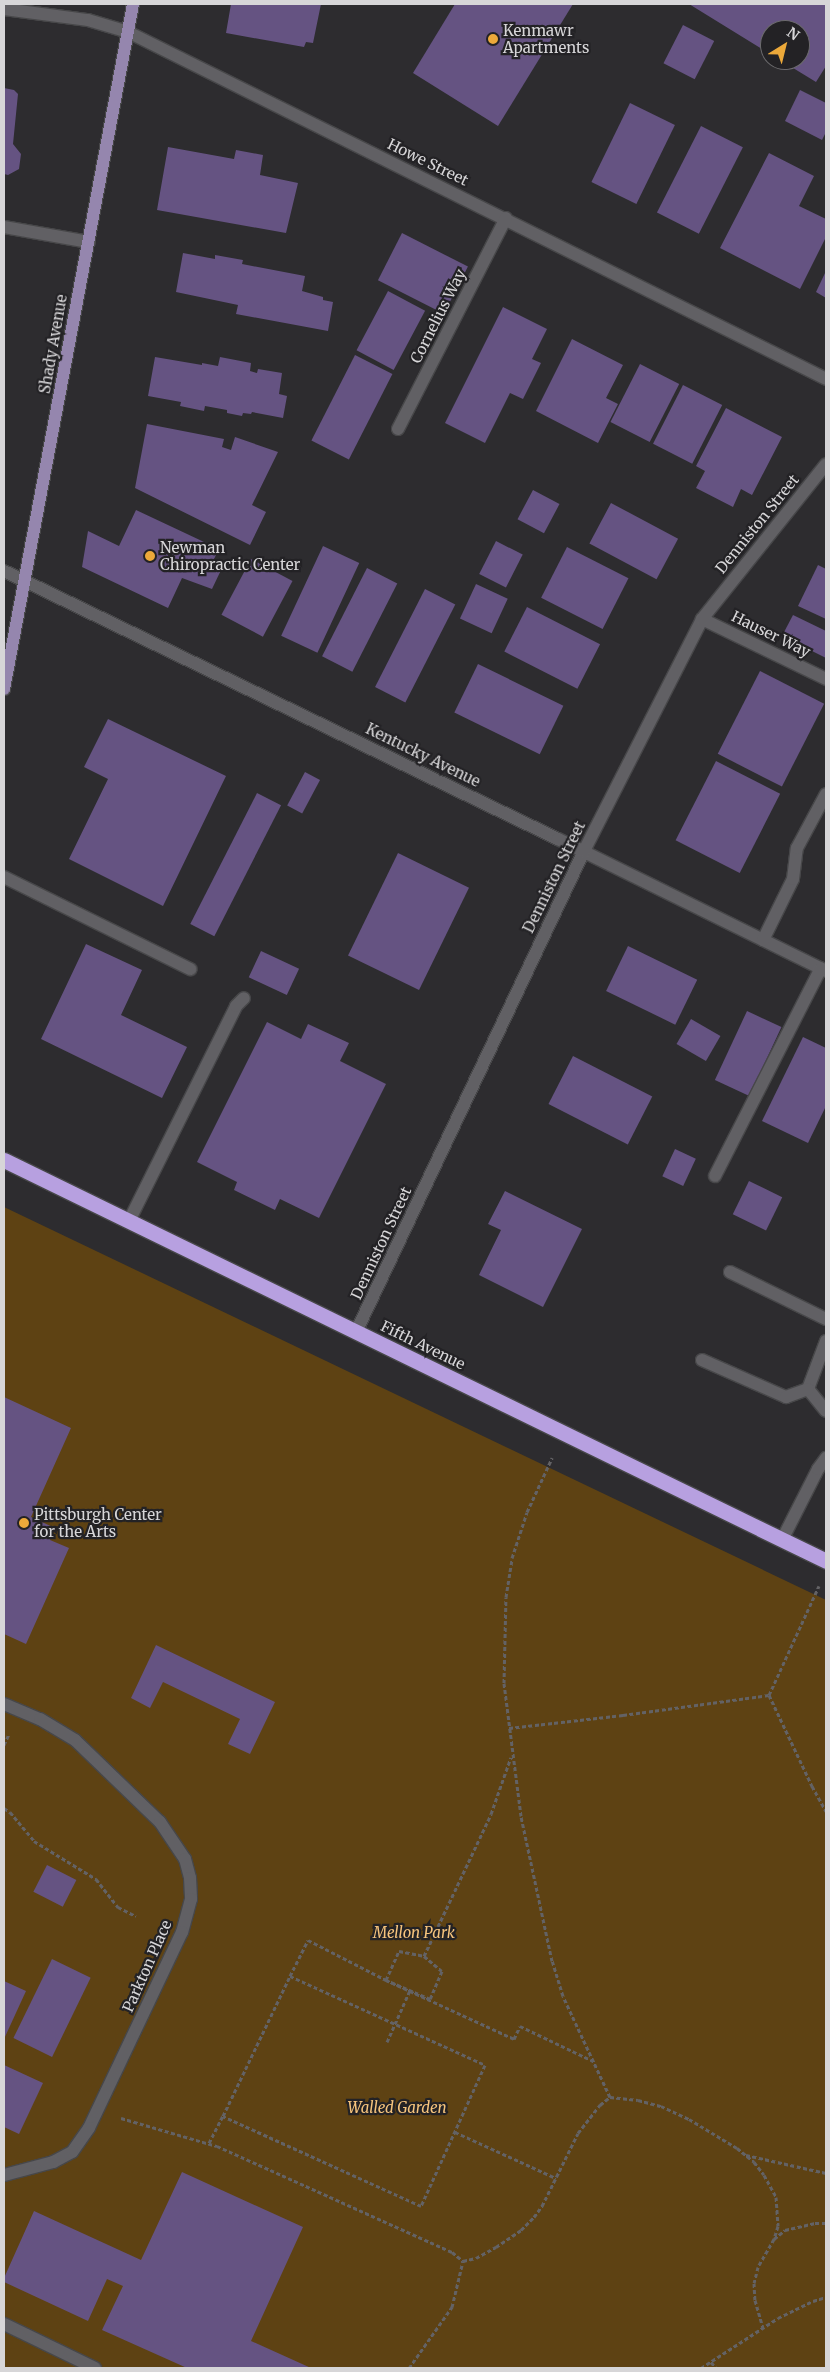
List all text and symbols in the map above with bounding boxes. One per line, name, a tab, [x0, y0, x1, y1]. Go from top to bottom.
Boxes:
north arrow	[760, 20, 810, 70]
place label: Kenmawr Apartments	[503, 21, 589, 56]
text: N	[783, 23, 803, 44]
marker: Kenmawr Apartments	[487, 33, 499, 45]
street label: Howe Street	[385, 135, 471, 189]
street label: Cornelius Way	[407, 266, 469, 366]
street label: Shady Avenue	[35, 293, 71, 395]
street label: Denniston Street	[712, 471, 802, 577]
place label: Newman Chiropractic Center	[160, 538, 300, 573]
marker: Newman Chiropractic Center	[144, 550, 156, 562]
street label: Hauser Way	[729, 607, 813, 661]
street label: Kentucky Avenue	[363, 720, 483, 790]
street label: Denniston Street	[519, 818, 589, 936]
street label: Denniston Street	[347, 1184, 415, 1302]
street label: Fifth Avenue	[378, 1317, 468, 1373]
place label: Pittsburgh Center for the Arts	[34, 1505, 162, 1540]
marker: Pittsburgh Center for the Arts	[18, 1517, 30, 1529]
street label: Parkton Place	[119, 1917, 175, 2015]
park label: Mellon Park	[373, 1924, 455, 1942]
park label: Walled Garden	[347, 2099, 447, 2117]

